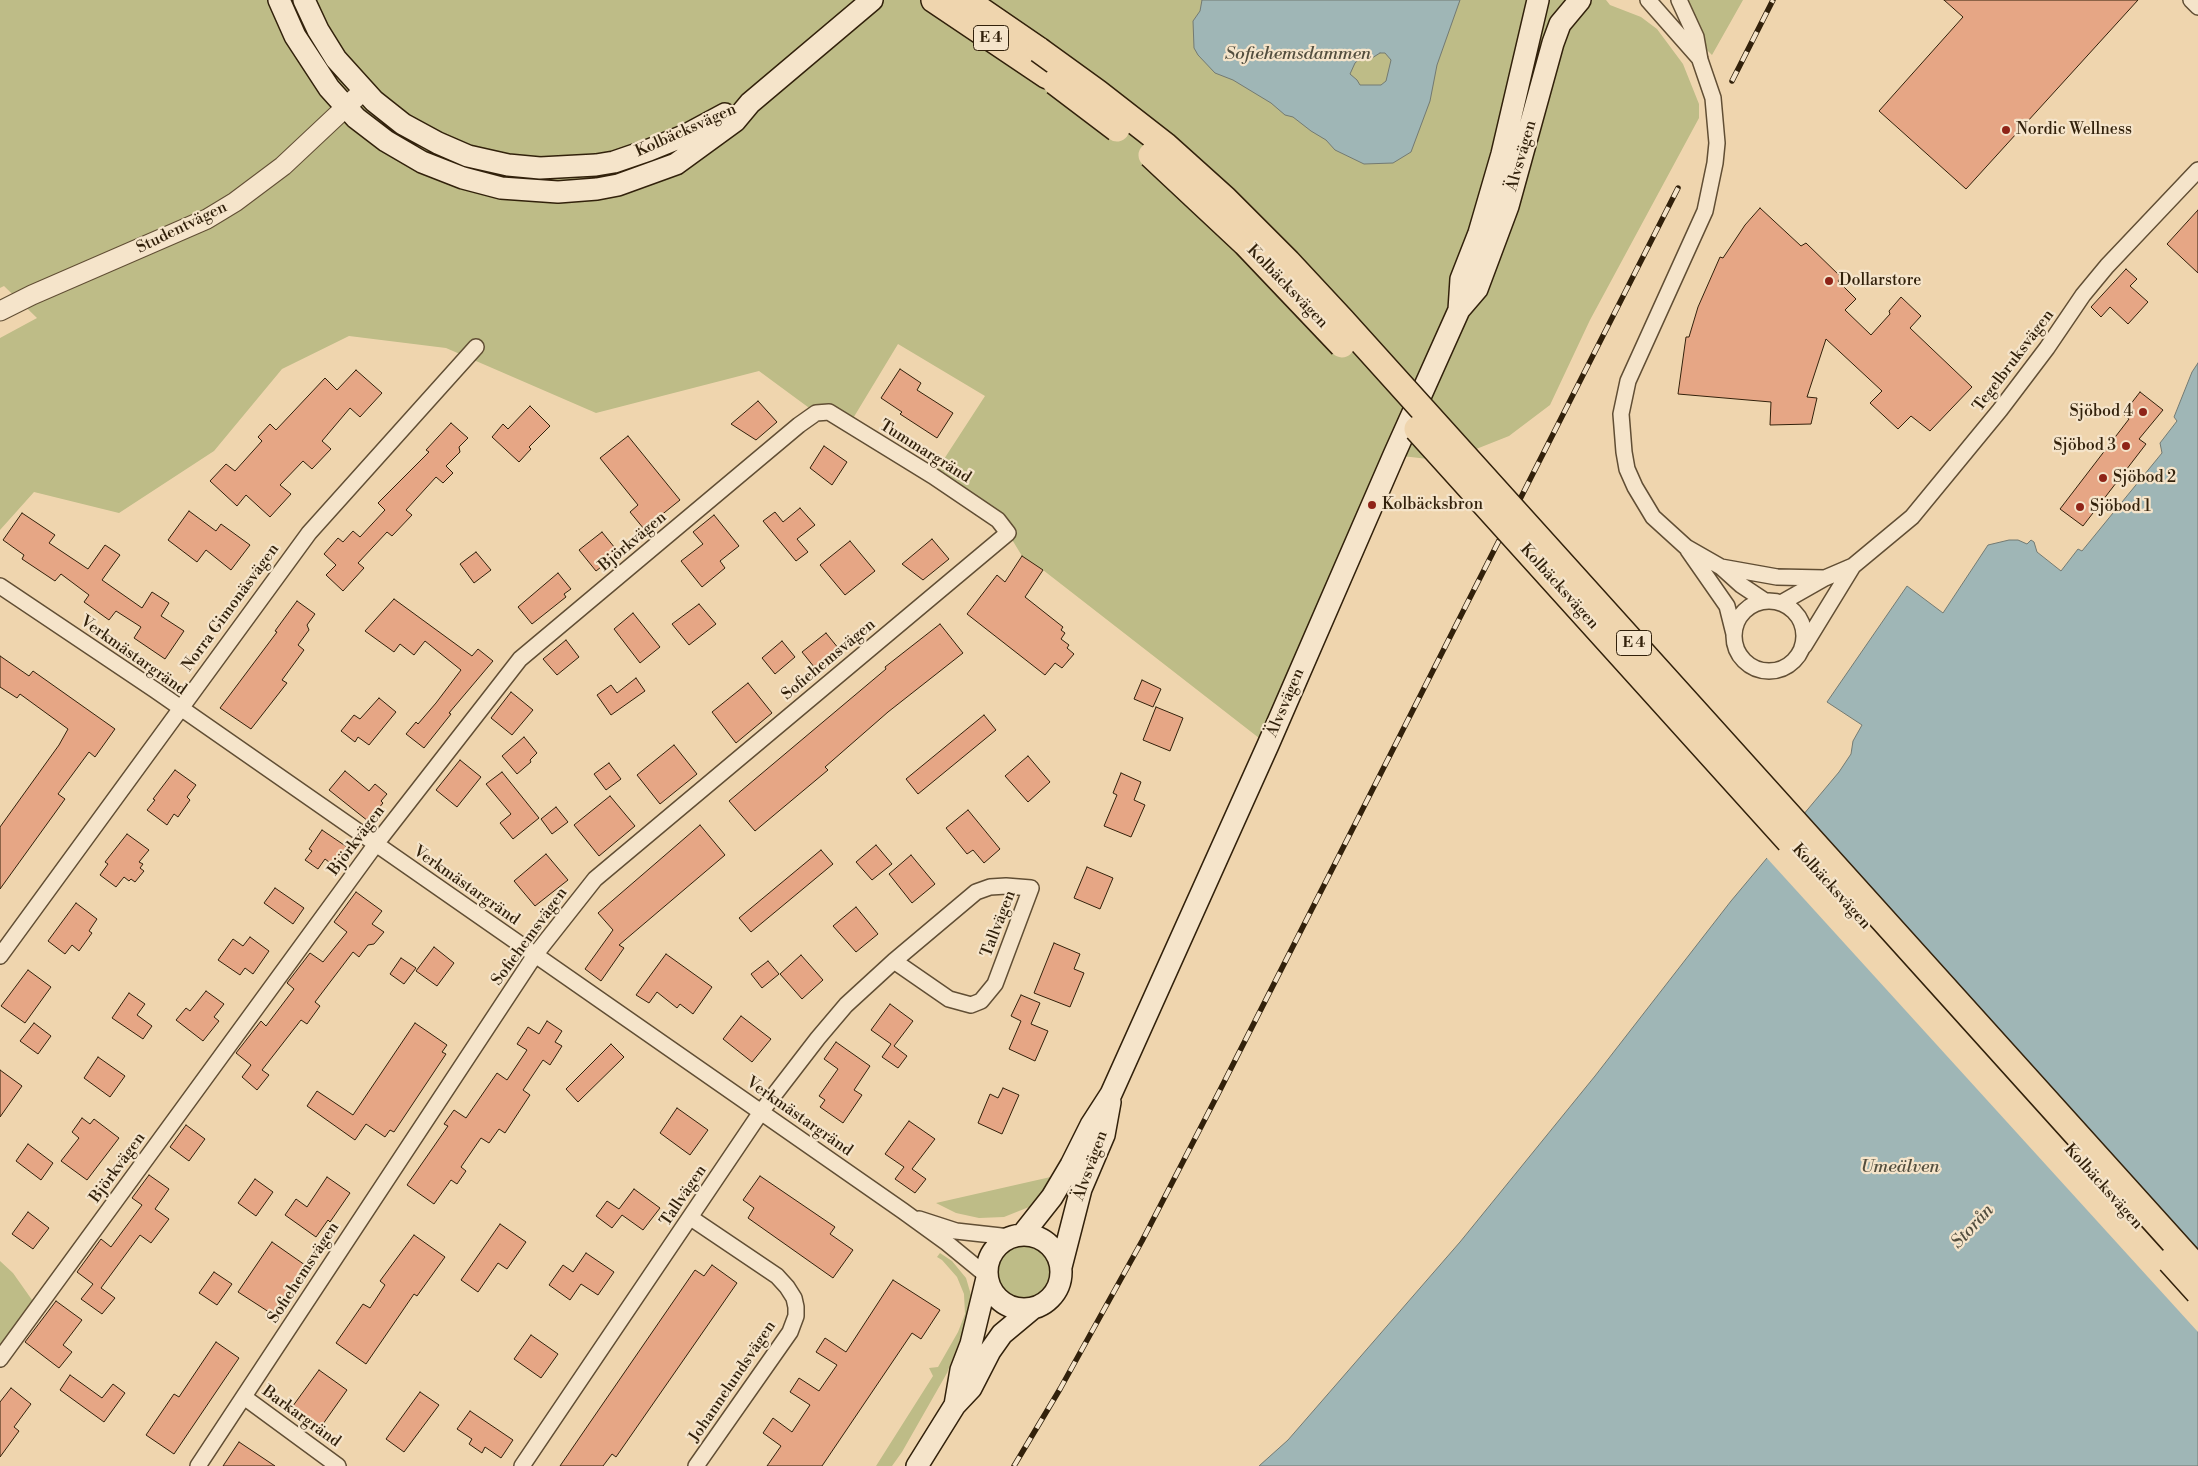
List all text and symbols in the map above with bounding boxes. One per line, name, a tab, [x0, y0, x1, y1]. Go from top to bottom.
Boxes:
road number: E 4	[974, 26, 1008, 50]
water label: Sofiehemsdammen	[1225, 44, 1371, 66]
street label: Kolbäcksvägen	[632, 100, 740, 162]
street label: Älvsvägen	[1503, 118, 1541, 194]
place label: Nordic Wellness	[2016, 120, 2132, 140]
marker: Nordic Wellness	[2000, 124, 2012, 136]
street label: Studentvägen	[134, 198, 230, 258]
street label: Kolbäcksvägen	[1242, 241, 1332, 333]
place label: Dollarstore	[1839, 271, 1921, 291]
marker: Dollarstore	[1823, 275, 1835, 287]
street label: Tegelbruksvägen	[1969, 306, 2059, 416]
place label: Sjöbod 4	[2070, 402, 2133, 422]
marker: Sjöbod 4	[2137, 406, 2149, 418]
street label: Tummargränd	[876, 416, 974, 488]
place label: Sjöbod 3	[2053, 436, 2116, 456]
marker: Sjöbod 3	[2120, 440, 2132, 452]
place label: Sjöbod 2	[2113, 468, 2176, 488]
marker: Sjöbod 2	[2097, 472, 2109, 484]
place label: Kolbäcksbron	[1382, 495, 1483, 515]
place label: Sjöbod 1	[2090, 497, 2151, 517]
marker: Kolbäcksbron	[1366, 499, 1378, 511]
marker: Sjöbod 1	[2074, 501, 2086, 513]
street label: Björkvägen	[595, 508, 671, 576]
street label: Norra Gimonäsvägen	[178, 540, 284, 676]
street label: Kolbäcksvägen	[1516, 540, 1602, 634]
street label: Verkmästargränd	[76, 612, 190, 700]
street label: Sofiehemsvägen	[778, 615, 880, 705]
road number: E 4	[1616, 630, 1652, 656]
street label: Älvsvägen	[1263, 666, 1309, 740]
street label: Björkvägen	[325, 802, 389, 880]
street label: Kolbäcksvägen	[1788, 840, 1874, 934]
street label: Verkmästargränd	[409, 842, 523, 930]
street label: Sofiehemsvägen	[488, 884, 572, 990]
street label: Tallvägen	[978, 888, 1020, 960]
street label: Verkmästargränd	[742, 1073, 856, 1161]
street label: Älvsvägen	[1070, 1128, 1112, 1204]
street label: Björkvägen	[86, 1129, 150, 1207]
street label: Kolbäcksvägen	[2060, 1140, 2146, 1234]
water label: Umeälven	[1860, 1157, 1940, 1179]
street label: Tallvägen	[657, 1162, 711, 1230]
water label: Storån	[1947, 1200, 1999, 1254]
street label: Sofiehemsvägen	[264, 1219, 344, 1327]
street label: Johannelundsvägen	[685, 1318, 781, 1446]
street label: Barkargränd	[258, 1382, 344, 1452]

